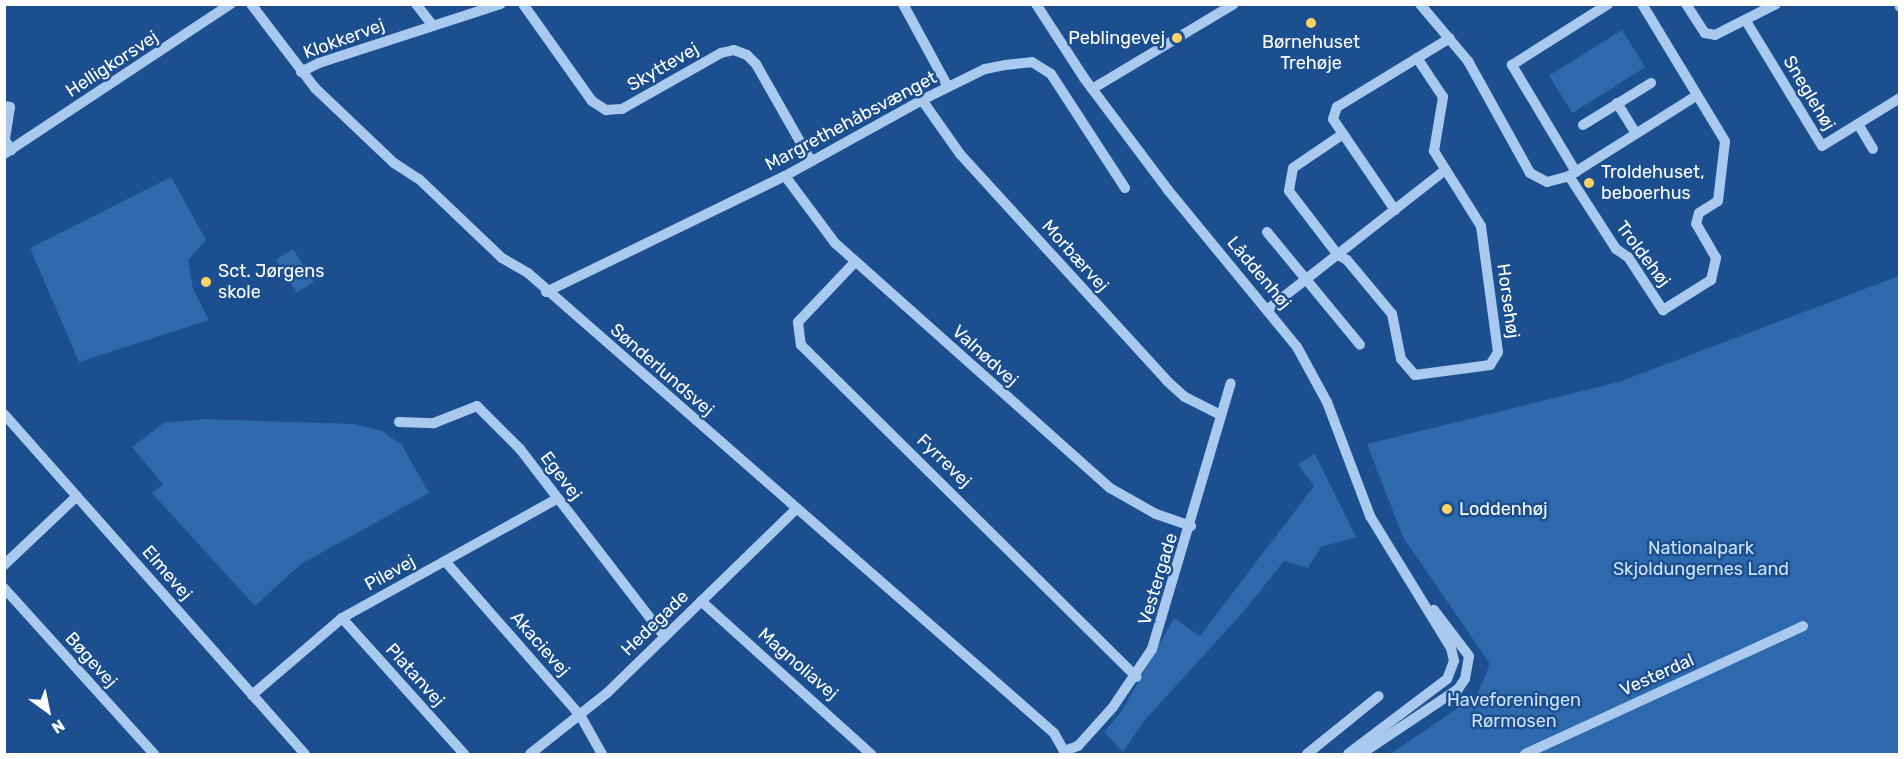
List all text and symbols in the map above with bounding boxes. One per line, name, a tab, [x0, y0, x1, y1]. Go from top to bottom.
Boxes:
street label: Klokkervej	[300, 14, 388, 64]
marker: Børnehuset Trehøje	[1304, 16, 1318, 30]
street label: Helligkorsvej	[62, 26, 162, 102]
place label: Peblingevej	[1068, 27, 1165, 49]
marker: Peblingevej	[1170, 31, 1184, 45]
place label: Børnehuset Trehøje	[1262, 32, 1360, 74]
street label: Skyttevej	[624, 38, 702, 96]
street label: Sneglehøj	[1778, 52, 1840, 134]
street label: Margrethehåbsvænget	[762, 67, 940, 175]
place label: Troldehuset, beboerhus	[1601, 162, 1705, 204]
marker: Troldehuset, beboerhus	[1582, 176, 1596, 190]
street label: Morbærvej	[1037, 216, 1113, 296]
street label: Troldehøj	[1611, 217, 1675, 291]
street label: Låddenhøj	[1222, 232, 1296, 314]
place label: Sct. Jørgens skole	[218, 261, 324, 304]
street label: Horsehøj	[1492, 262, 1524, 340]
marker: Sct. Jørgens skole	[199, 275, 213, 289]
street label: Sønderlundsvej	[606, 319, 718, 421]
street label: Valnødvej	[948, 321, 1022, 391]
street label: Fyrrevej	[912, 430, 976, 492]
street label: Egevej	[536, 447, 586, 505]
place label: Loddenhøj	[1459, 498, 1548, 520]
marker: Loddenhøj	[1440, 502, 1454, 516]
street label: Vestergade	[1134, 530, 1182, 628]
park label: Nationalpark Skjoldungernes Land	[1613, 538, 1789, 580]
street label: Elmevej	[137, 541, 197, 605]
street label: Pilevej	[361, 550, 419, 596]
street label: Hedegade	[617, 586, 693, 660]
street label: Akacievej	[506, 607, 574, 681]
street label: Magnoliavej	[754, 623, 842, 705]
street label: Bøgevej	[61, 628, 121, 692]
street label: Platanvej	[381, 639, 449, 711]
street label: Vesterdal	[1617, 649, 1697, 701]
north arrow	[18, 681, 78, 741]
park label: Haveforeningen Rørmosen	[1447, 690, 1581, 732]
text: N	[48, 715, 68, 738]

